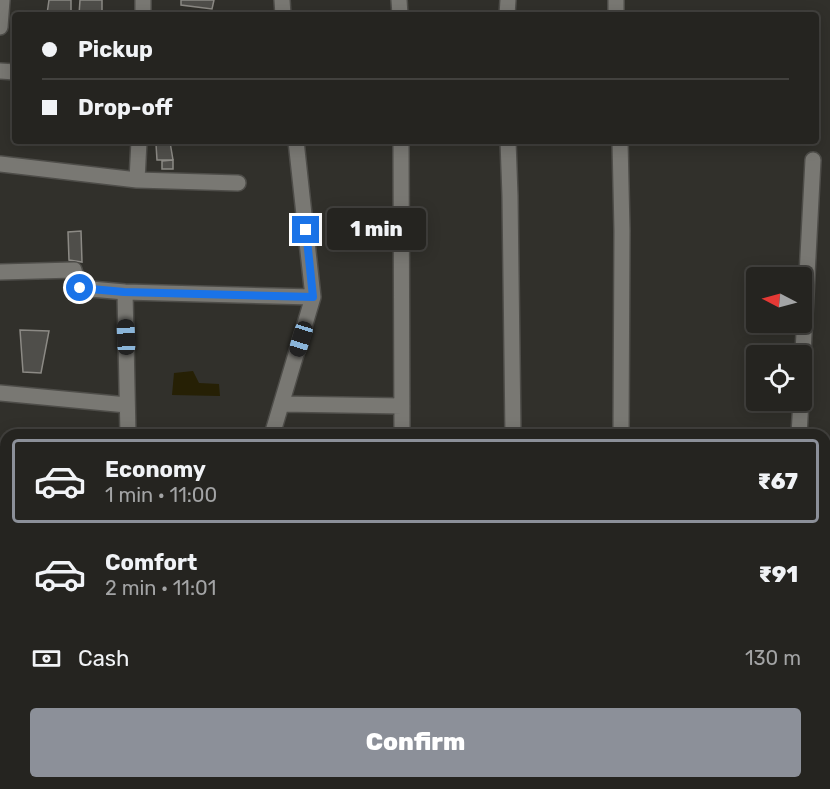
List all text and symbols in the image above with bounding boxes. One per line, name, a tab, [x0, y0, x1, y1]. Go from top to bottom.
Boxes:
text: Pickup	[78, 36, 153, 63]
text: Drop-off	[78, 94, 173, 121]
callout: 1 min	[327, 209, 426, 251]
route end	[292, 216, 319, 243]
text: 1 min	[350, 217, 403, 241]
north arrow	[746, 267, 812, 333]
map controls	[746, 267, 812, 411]
route start	[66, 274, 93, 301]
car	[116, 319, 136, 355]
car	[287, 319, 315, 359]
button: locate	[746, 345, 812, 411]
icon: car	[33, 454, 87, 508]
text: Economy	[105, 456, 206, 483]
text: ₹67	[757, 468, 798, 495]
text: 1 min · 11:00	[105, 483, 217, 507]
icon: car	[33, 547, 87, 601]
text: Comfort	[105, 549, 197, 576]
text: ₹91	[759, 561, 798, 588]
text: 2 min · 11:01	[105, 576, 216, 600]
icon: cash	[30, 642, 63, 675]
text: Cash	[78, 645, 129, 672]
text: 130 m	[745, 646, 801, 670]
button: Confirm	[30, 708, 801, 777]

